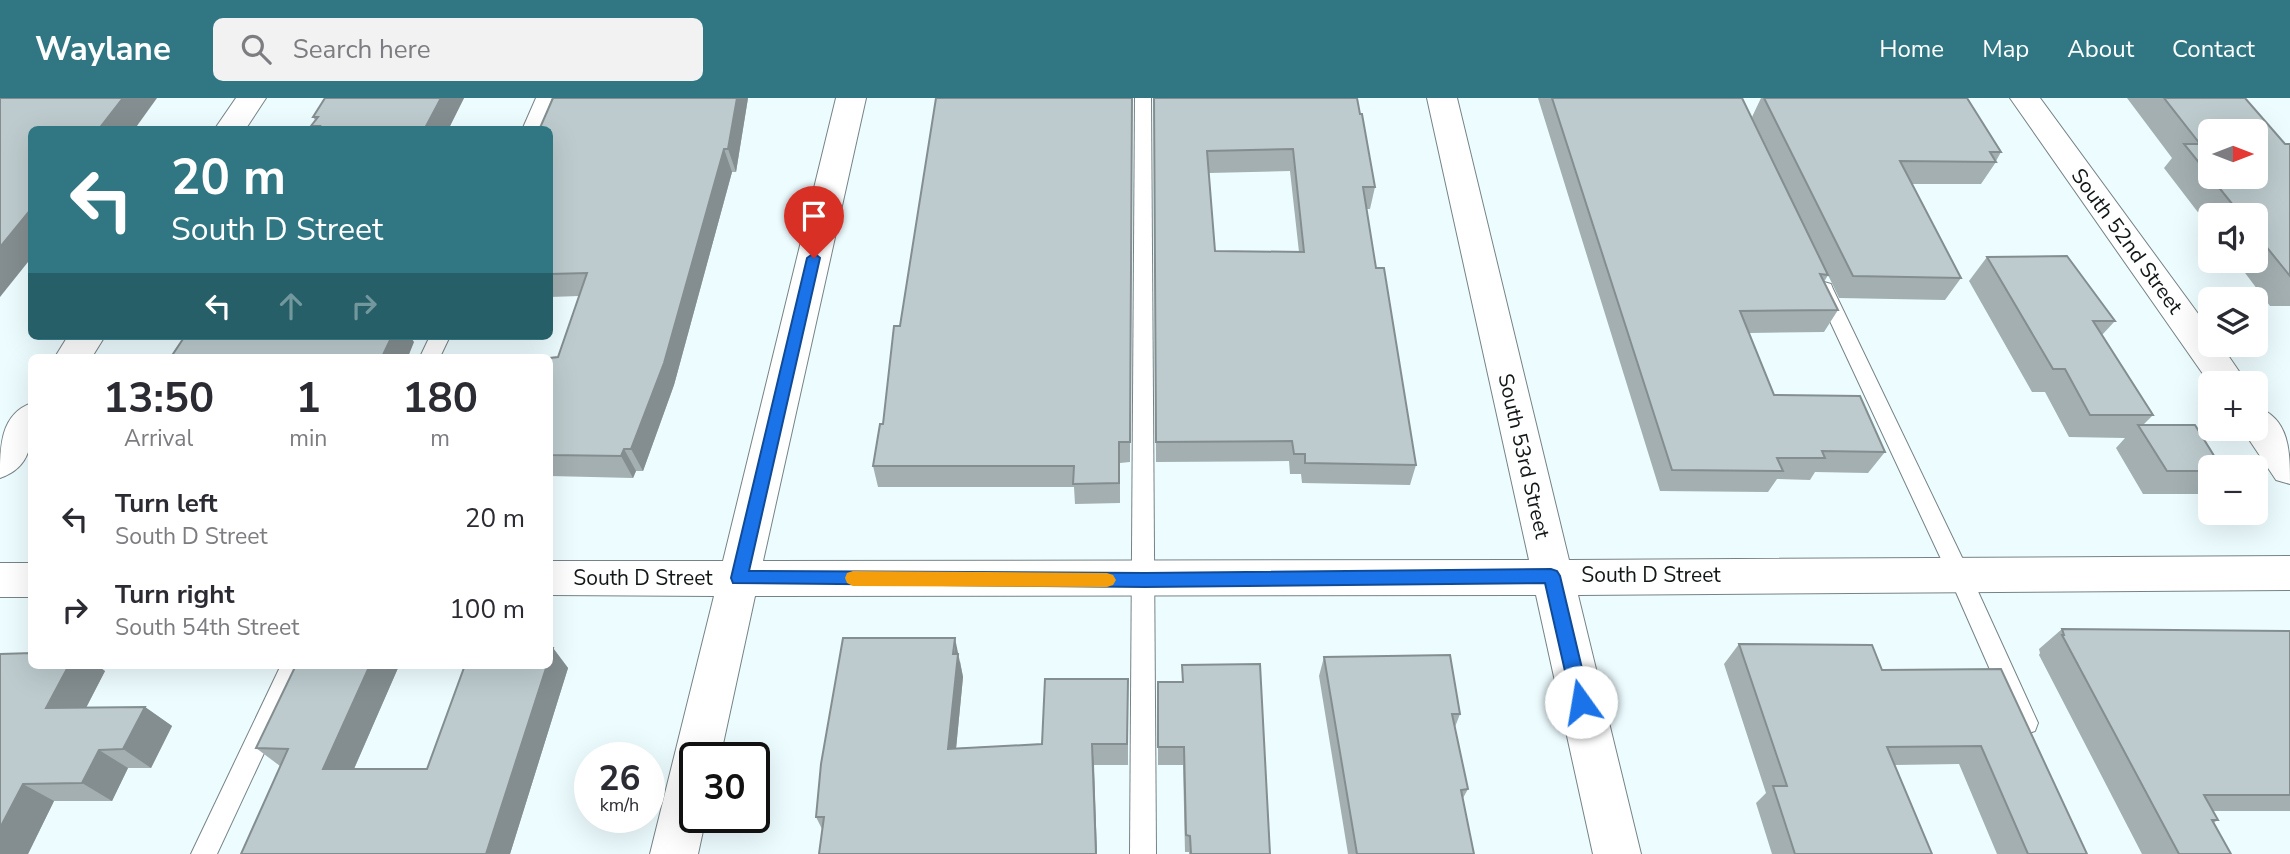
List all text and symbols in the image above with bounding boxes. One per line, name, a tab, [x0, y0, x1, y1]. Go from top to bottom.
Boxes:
search box	[213, 18, 703, 81]
text: Waylane	[35, 27, 171, 72]
icon: search	[237, 30, 275, 68]
text: Search here	[293, 32, 431, 67]
text: Home	[1879, 33, 1944, 65]
text: Map	[1982, 33, 2029, 65]
text: About	[2067, 33, 2134, 65]
text: Contact	[2172, 33, 2255, 65]
north arrow	[2198, 119, 2268, 189]
map controls	[2198, 119, 2268, 525]
text: 20 m	[171, 144, 286, 211]
icon: left	[56, 154, 147, 245]
street label: South 52nd Street	[2065, 163, 2190, 320]
pin	[784, 186, 844, 258]
icon: arrive	[795, 197, 833, 235]
button: sound	[2198, 203, 2268, 273]
text: South D Street	[171, 208, 383, 251]
icon: left	[199, 287, 237, 325]
icon: ahead	[272, 287, 310, 325]
icon: right	[345, 287, 383, 325]
button: layers	[2198, 287, 2268, 357]
text: 13:50	[103, 370, 214, 427]
text: 1	[296, 370, 321, 427]
text: 180	[402, 370, 478, 427]
street label: South 53rd Street	[1491, 371, 1557, 542]
button: +	[2198, 371, 2268, 441]
text: Arrival	[124, 423, 193, 454]
text: min	[289, 423, 327, 454]
text: m	[430, 423, 450, 454]
button: −	[2198, 455, 2268, 525]
text: Turn left	[115, 486, 218, 521]
icon: left	[56, 500, 94, 538]
text: 20 m	[465, 501, 525, 536]
text: South D Street	[115, 521, 268, 552]
street label: South D Street	[1581, 561, 1721, 589]
street label: South D Street	[573, 564, 713, 592]
text: Turn right	[115, 577, 234, 612]
icon: right	[56, 591, 94, 629]
text: 100 m	[449, 592, 525, 627]
text: South 54th Street	[115, 612, 299, 643]
position arrow	[1544, 665, 1618, 739]
speed limit sign: 30	[679, 742, 770, 833]
text: 26	[598, 755, 641, 802]
text: km/h	[600, 793, 639, 817]

